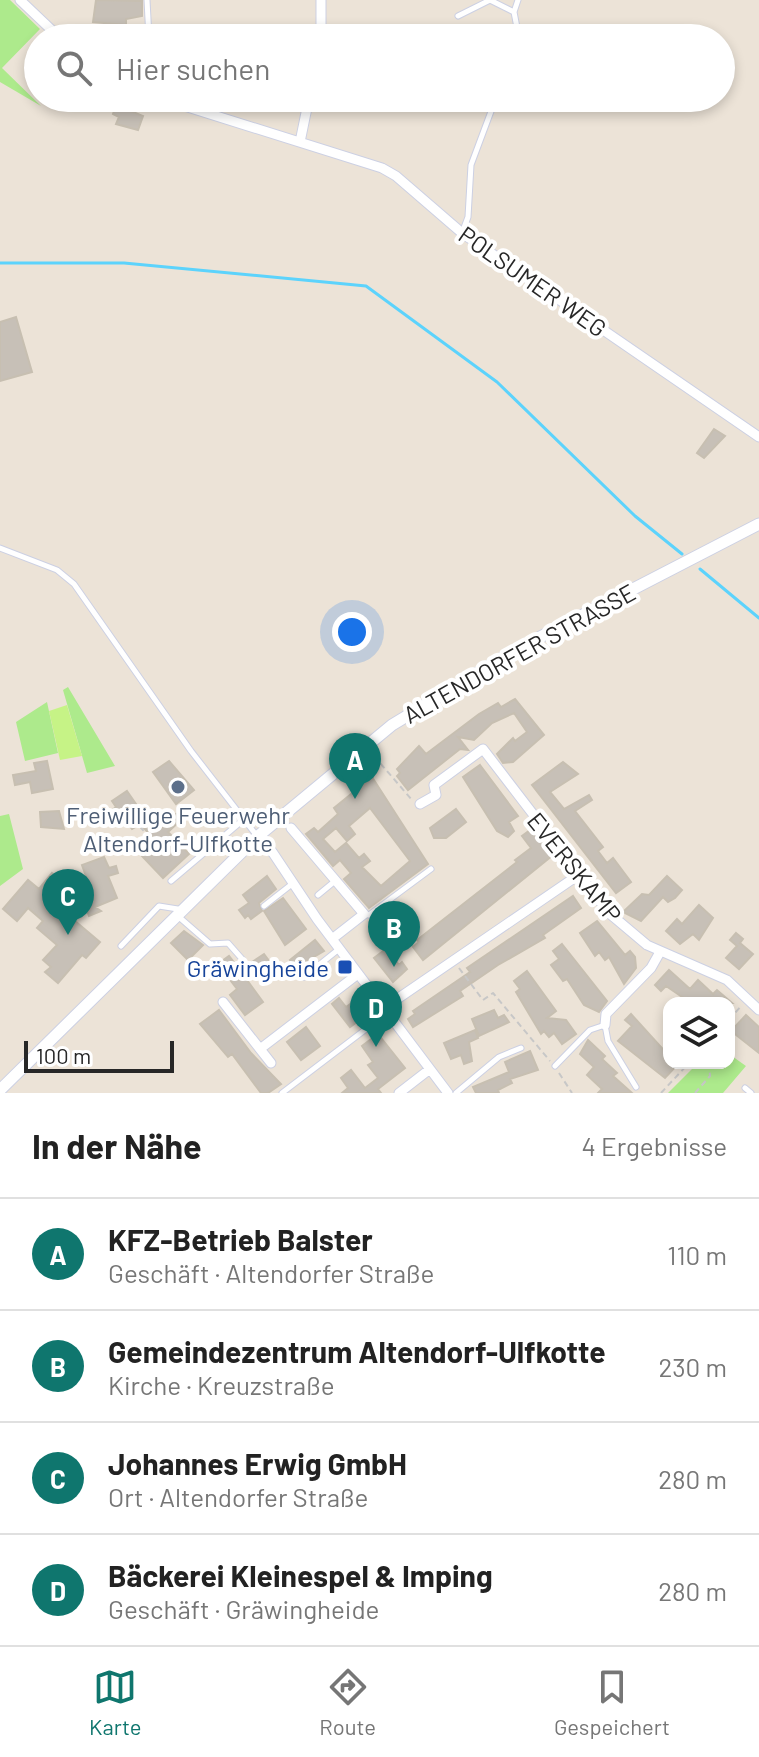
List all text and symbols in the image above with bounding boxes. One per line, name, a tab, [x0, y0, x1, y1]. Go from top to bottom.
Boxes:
search box	[24, 24, 735, 112]
icon: search	[52, 46, 96, 90]
text: Hier suchen	[116, 50, 270, 86]
street label: POLSUMER WEG	[454, 219, 612, 343]
street label: ALTENDORFER STRASSE	[398, 577, 640, 729]
your location	[332, 612, 372, 652]
pin: A	[329, 733, 381, 799]
marker: Freiwillige Feuerwehr Altendorf-Ulfkotte	[169, 778, 187, 796]
place label: Freiwillige Feuerwehr Altendorf-Ulfkotte	[66, 800, 290, 857]
street label: EVERSKAMP	[522, 806, 628, 928]
pin: C	[42, 869, 94, 935]
pin: B	[368, 901, 420, 967]
place label: Gräwingheide	[187, 953, 329, 982]
marker: Gräwingheide	[336, 958, 354, 976]
pin: D	[350, 981, 402, 1047]
map controls	[663, 997, 735, 1069]
button: layers	[663, 997, 735, 1069]
scale bar	[24, 1037, 174, 1073]
text: 100 m	[36, 1042, 91, 1068]
text: In der Nähe	[32, 1125, 202, 1166]
text: 4 Ergebnisse	[582, 1130, 727, 1161]
text: KFZ-Betrieb Balster	[108, 1221, 373, 1257]
text: A	[49, 1239, 67, 1270]
text: 110 m	[667, 1239, 727, 1270]
text: Geschäft · Altendorfer Straße	[108, 1257, 434, 1288]
text: Gemeindezentrum Altendorf-Ulfkotte	[108, 1333, 606, 1369]
text: B	[50, 1351, 66, 1382]
text: 230 m	[658, 1351, 727, 1382]
text: Kirche · Kreuzstraße	[108, 1369, 335, 1400]
text: Johannes Erwig GmbH	[108, 1445, 407, 1481]
text: C	[50, 1463, 66, 1494]
text: 280 m	[658, 1463, 727, 1494]
text: Ort · Altendorfer Straße	[108, 1481, 368, 1512]
text: Bäckerei Kleinespel & Imping	[108, 1557, 493, 1593]
text: D	[50, 1575, 66, 1606]
text: 280 m	[658, 1575, 727, 1606]
text: Geschäft · Gräwingheide	[108, 1593, 379, 1624]
tab: Karte	[89, 1665, 141, 1739]
tab: Route	[319, 1665, 376, 1739]
tab: Gespeichert	[554, 1665, 670, 1739]

